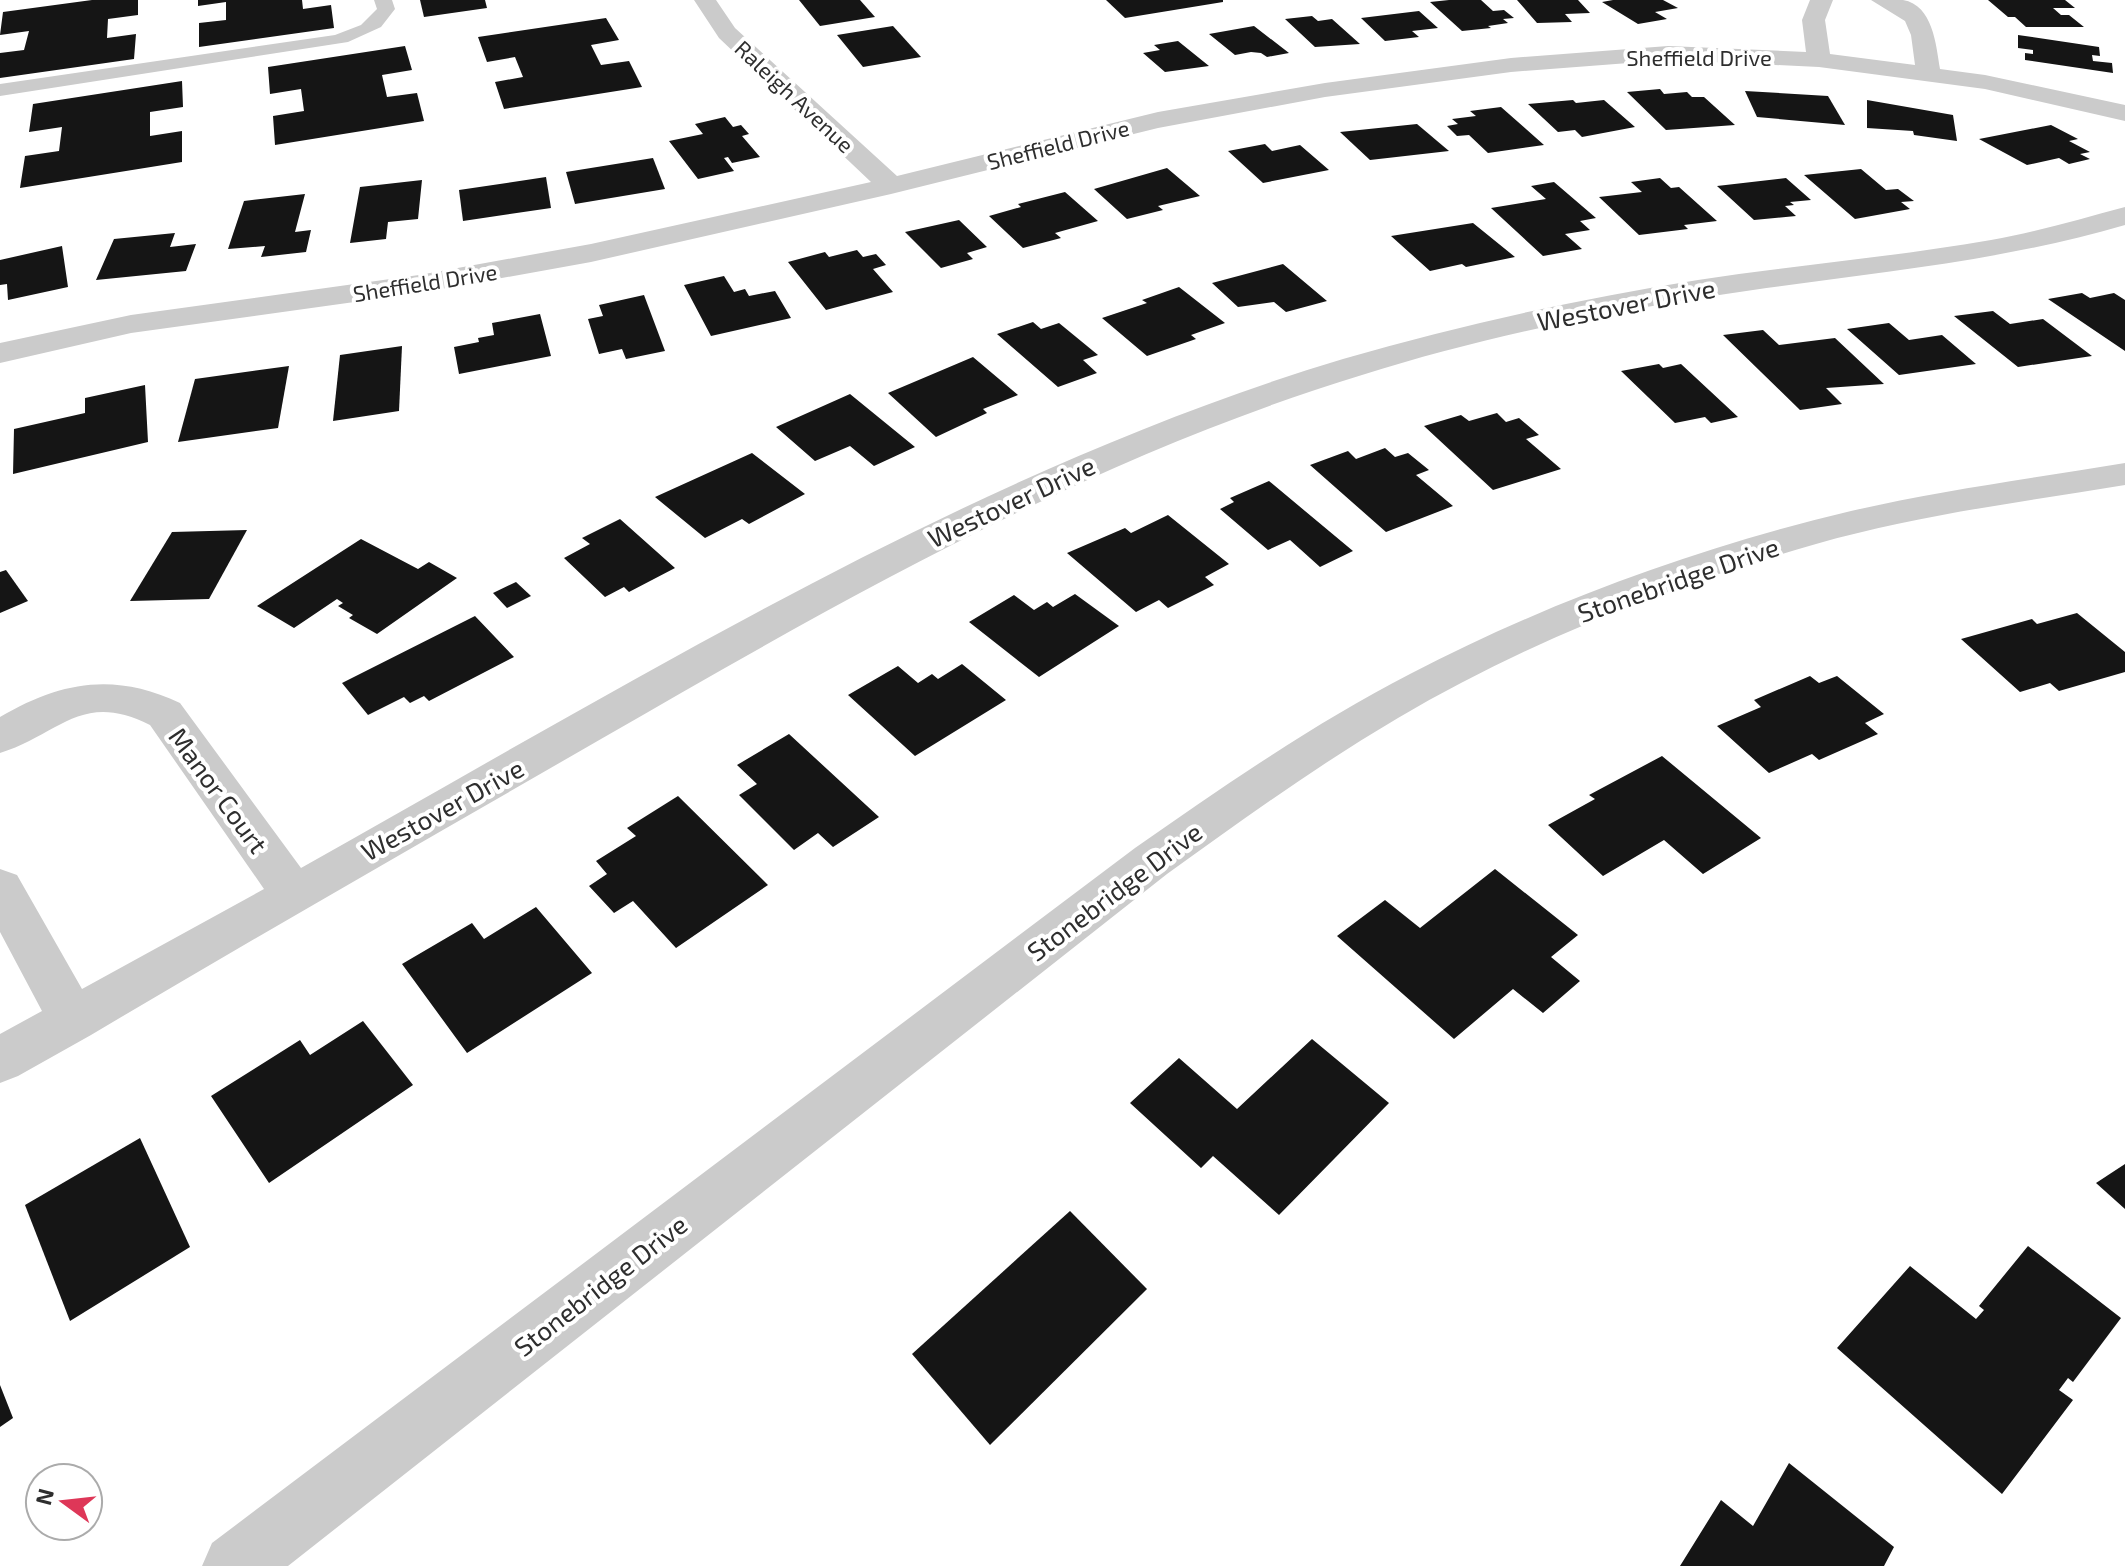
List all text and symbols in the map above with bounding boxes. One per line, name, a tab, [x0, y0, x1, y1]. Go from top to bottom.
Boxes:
street label: Raleigh Avenue	[730, 34, 860, 158]
street label: Sheffield Drive	[1626, 44, 1772, 70]
street label: Sheffield Drive	[984, 114, 1132, 174]
street label: Sheffield Drive	[351, 258, 499, 306]
street label: Westover Drive	[1534, 272, 1718, 336]
street label: Westover Drive	[922, 449, 1100, 553]
street label: Stonebridge Drive	[1573, 530, 1783, 628]
street label: Manor Court	[163, 721, 275, 859]
street label: Westover Drive	[355, 752, 529, 866]
street label: Stonebridge Drive	[1021, 815, 1207, 967]
street label: Stonebridge Drive	[507, 1208, 693, 1362]
north arrow	[24, 1462, 104, 1542]
text: N	[29, 1486, 58, 1508]

